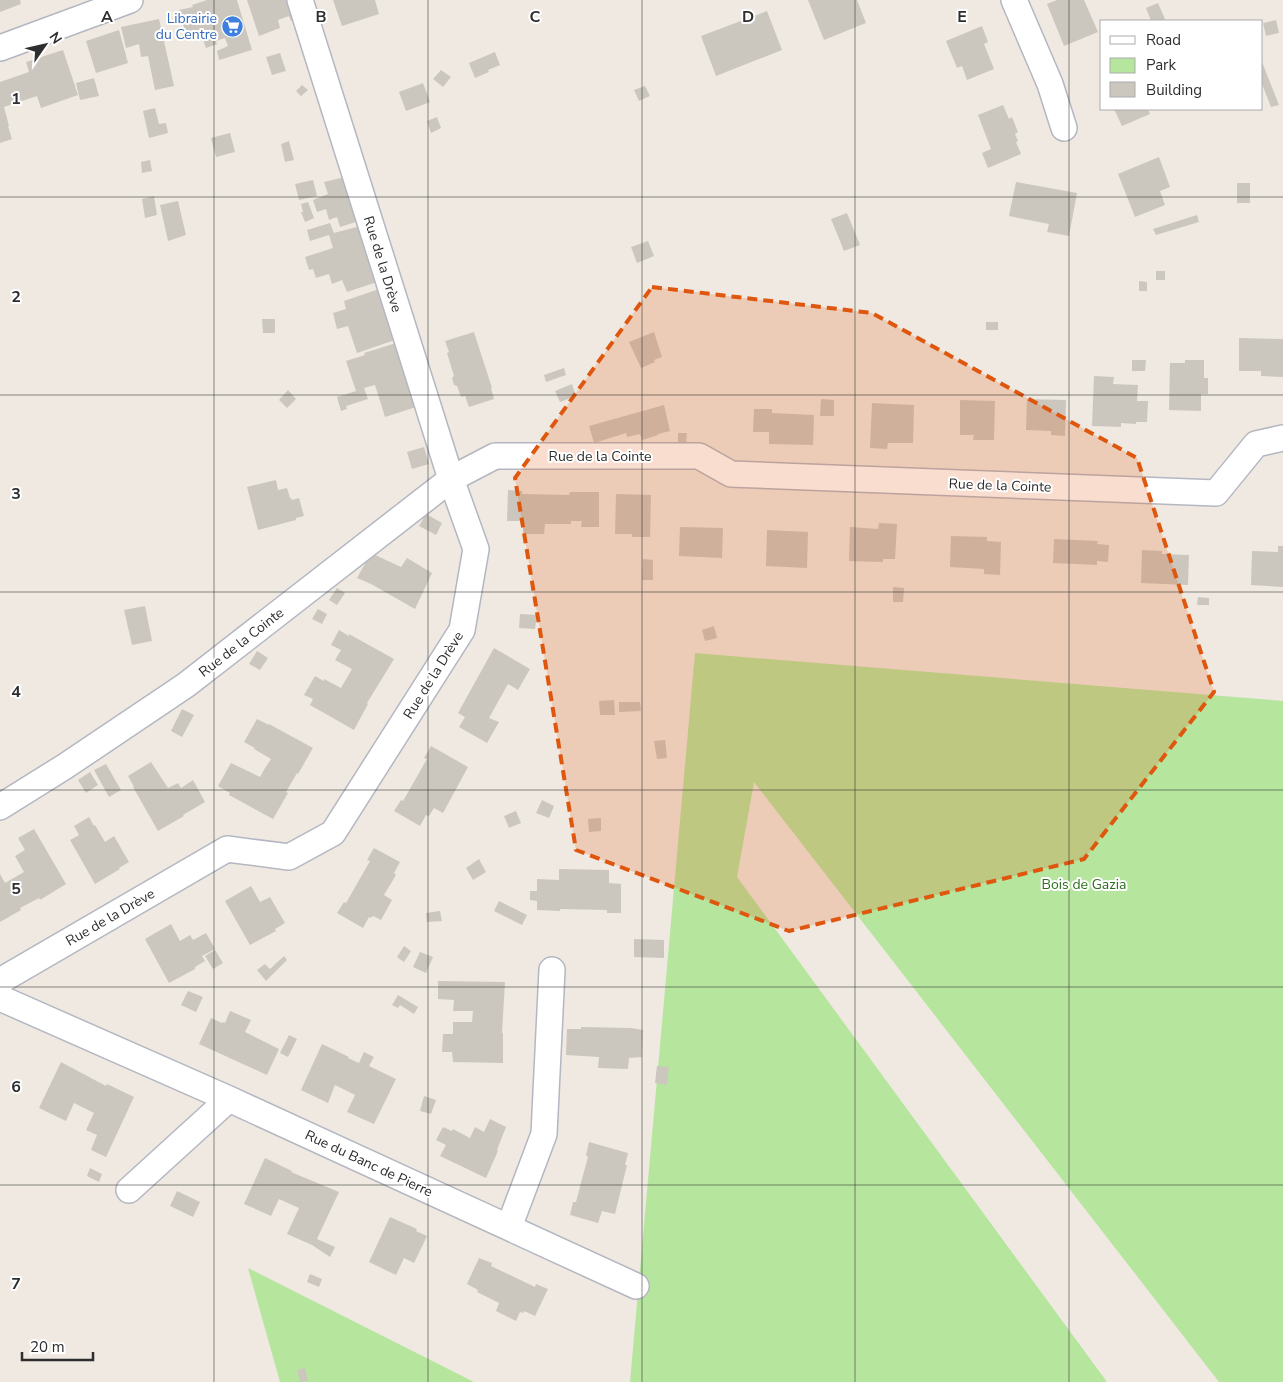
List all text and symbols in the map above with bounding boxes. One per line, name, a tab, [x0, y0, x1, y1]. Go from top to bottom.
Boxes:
text: A	[101, 6, 113, 28]
text: B	[315, 6, 327, 28]
text: C	[530, 6, 541, 28]
text: D	[742, 6, 754, 28]
text: E	[957, 6, 967, 28]
place label: Librairie du Centre	[156, 9, 217, 44]
supermarket icon: Librairie du Centre	[221, 14, 245, 38]
north arrow	[20, 20, 70, 70]
legend	[1100, 20, 1263, 110]
text: N	[45, 28, 66, 48]
text: Road	[1146, 30, 1181, 50]
text: Park	[1146, 55, 1176, 75]
text: Building	[1146, 80, 1202, 100]
text: 1	[11, 88, 21, 110]
street label: Rue de la Drève	[359, 214, 406, 315]
text: 2	[11, 286, 21, 308]
street label: Rue de la Cointe	[549, 447, 651, 466]
street label: Rue de la Cointe	[948, 474, 1052, 497]
text: 3	[11, 483, 21, 505]
street label: Rue de la Cointe	[195, 603, 288, 682]
street label: Rue de la Drève	[399, 628, 468, 723]
text: 4	[11, 681, 21, 703]
park label: Bois de Gazia	[1042, 875, 1126, 894]
text: 5	[11, 878, 21, 900]
street label: Rue de la Drève	[62, 884, 158, 951]
text: 6	[11, 1076, 21, 1098]
street label: Rue du Banc de Pierre	[302, 1125, 436, 1201]
text: 7	[11, 1273, 21, 1295]
scale bar	[22, 1330, 94, 1362]
text: 20 m	[30, 1337, 65, 1357]

